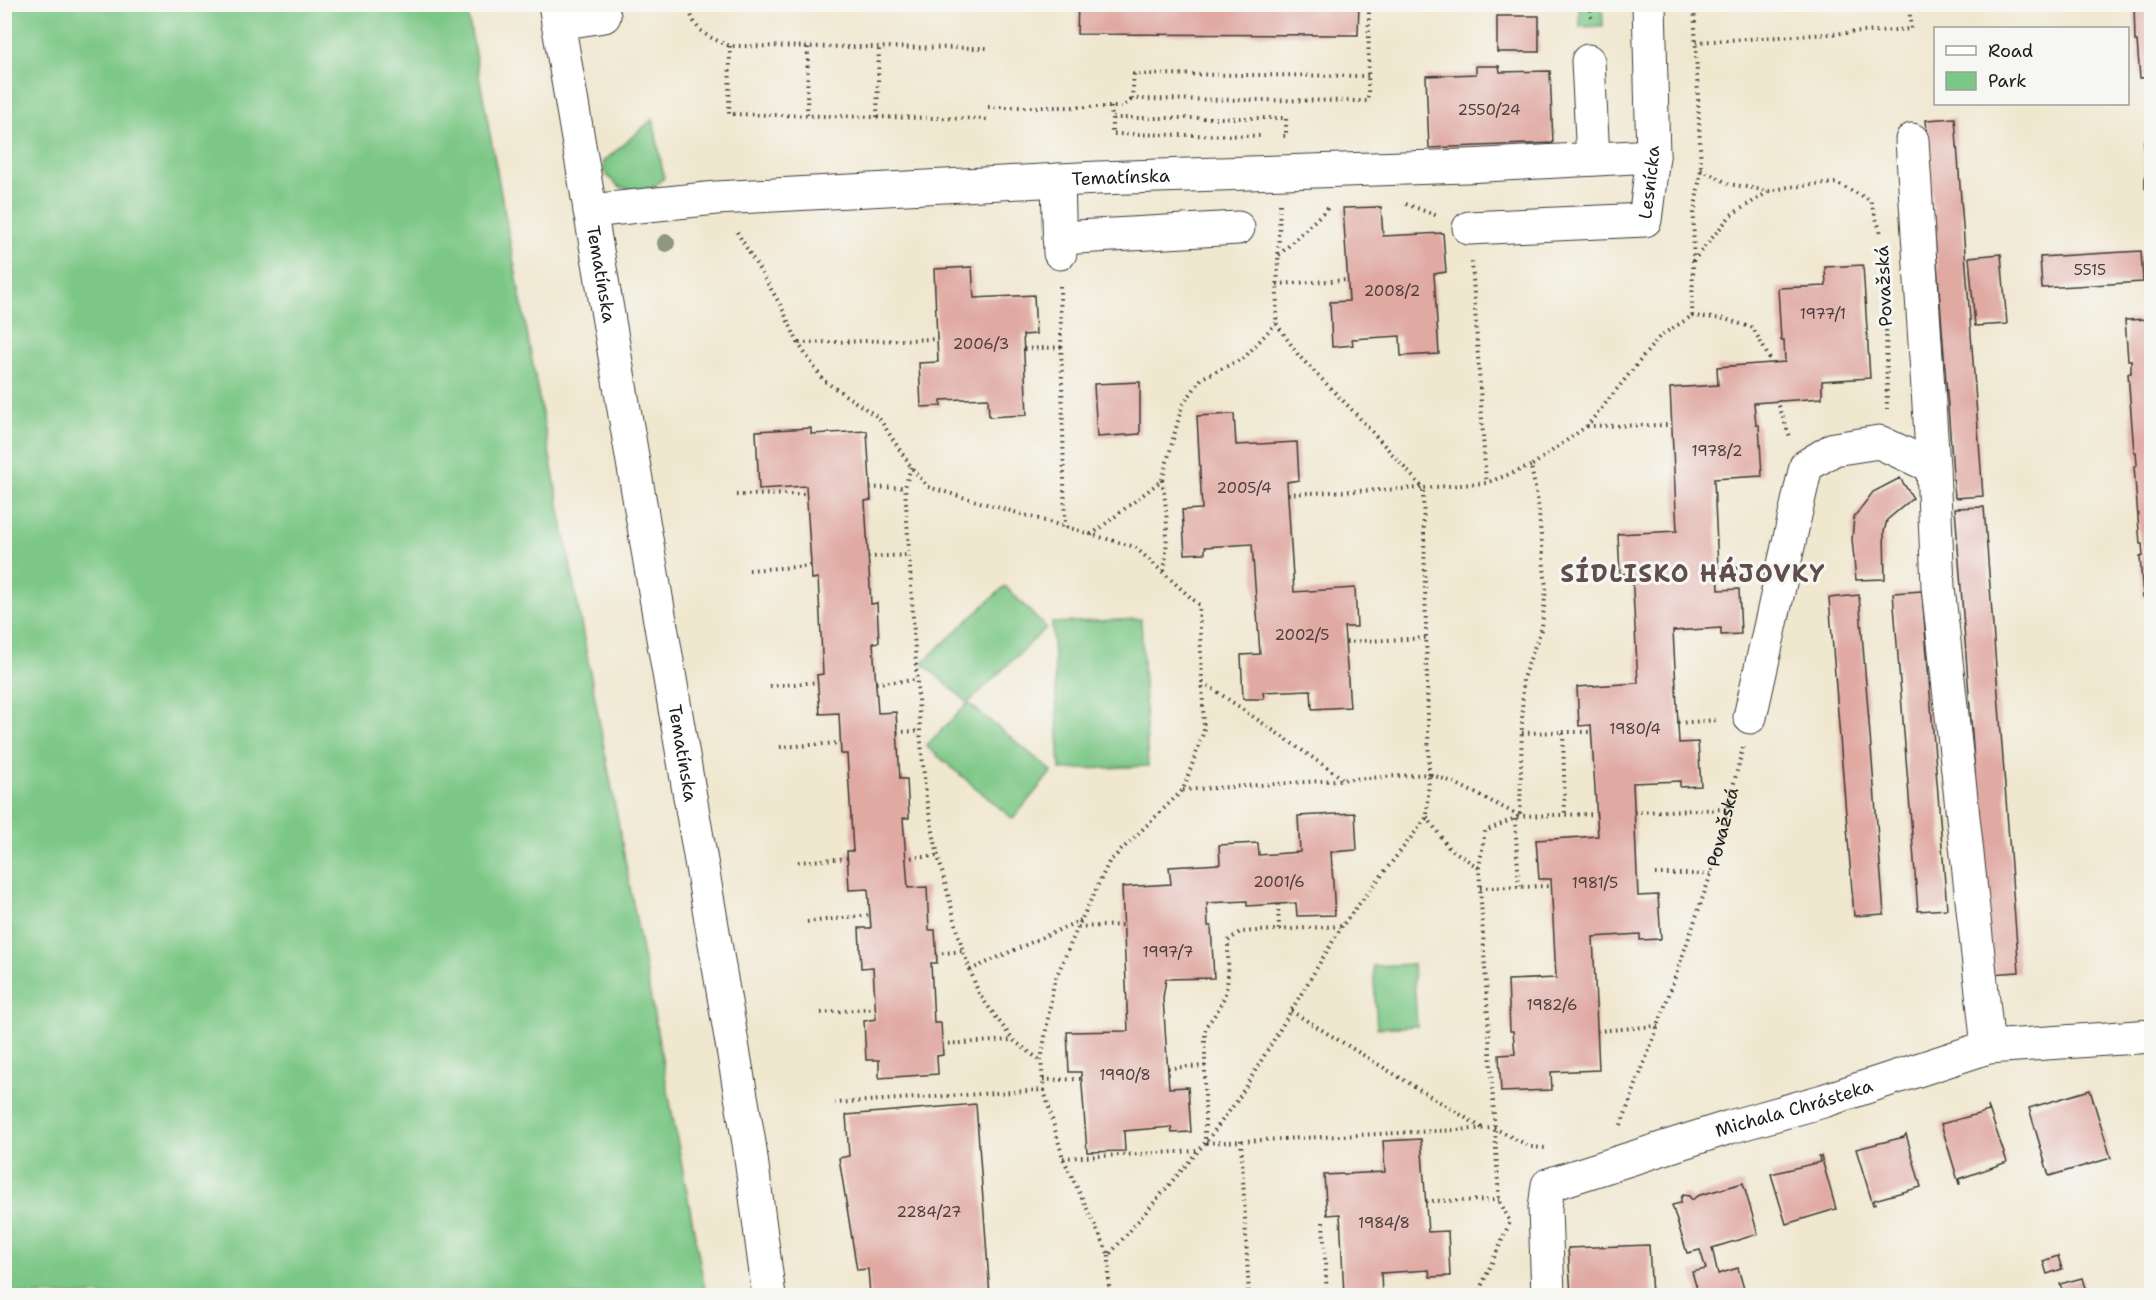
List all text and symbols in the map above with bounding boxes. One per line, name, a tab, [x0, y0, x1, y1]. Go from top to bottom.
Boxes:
legend	[1934, 27, 2129, 105]
text: Road	[1988, 39, 2033, 63]
text: Park	[1988, 69, 2027, 93]
house number: 2550/24	[1457, 100, 1521, 120]
street label: Lesnícka	[1633, 146, 1665, 220]
street label: Tematínska	[1071, 164, 1170, 191]
street label: Tematínska	[581, 224, 621, 325]
street label: Považská	[1870, 245, 1898, 327]
house number: 5515	[2074, 260, 2106, 280]
house number: 2008/2	[1364, 281, 1420, 301]
house number: 1977/1	[1800, 304, 1846, 324]
house number: 2006/3	[953, 334, 1009, 354]
house number: 1978/2	[1692, 441, 1742, 461]
house number: 2005/4	[1217, 478, 1271, 498]
district label: SÍDLISKO HÁJOVKY	[1560, 556, 1826, 590]
house number: 2002/5	[1275, 625, 1329, 645]
street label: Tematínska	[663, 703, 703, 804]
house number: 1980/4	[1609, 719, 1661, 739]
street label: Považská	[1701, 785, 1744, 869]
house number: 2001/6	[1253, 872, 1305, 892]
house number: 1981/5	[1572, 873, 1618, 893]
house number: 1997/7	[1143, 942, 1193, 962]
house number: 1982/6	[1527, 995, 1577, 1015]
house number: 1990/8	[1099, 1065, 1151, 1085]
street label: Michala Chrásteka	[1712, 1074, 1876, 1143]
house number: 2284/27	[897, 1202, 961, 1222]
house number: 1984/8	[1358, 1213, 1410, 1233]

